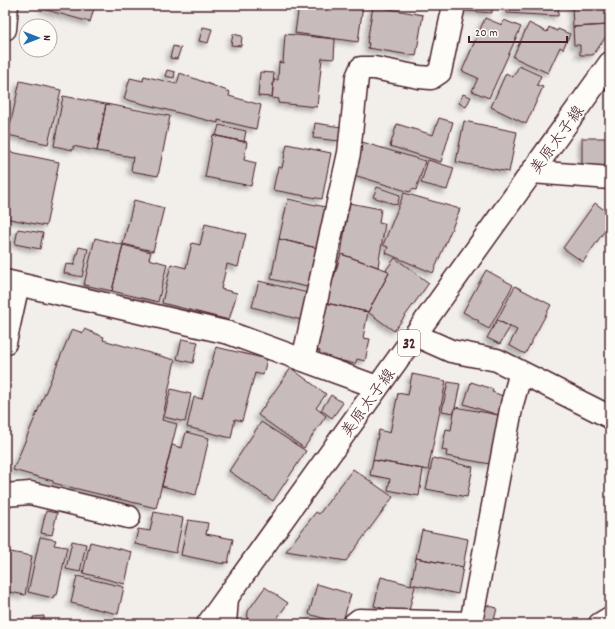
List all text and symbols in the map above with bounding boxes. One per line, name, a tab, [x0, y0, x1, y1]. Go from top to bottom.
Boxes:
north arrow	[18, 18, 58, 58]
scale bar	[469, 18, 567, 44]
text: 20 m	[475, 25, 498, 42]
text: N	[38, 35, 54, 41]
street label: 美原太子線	[525, 101, 591, 180]
road number: 32	[398, 330, 420, 356]
street label: 美原太子線	[336, 364, 402, 443]

